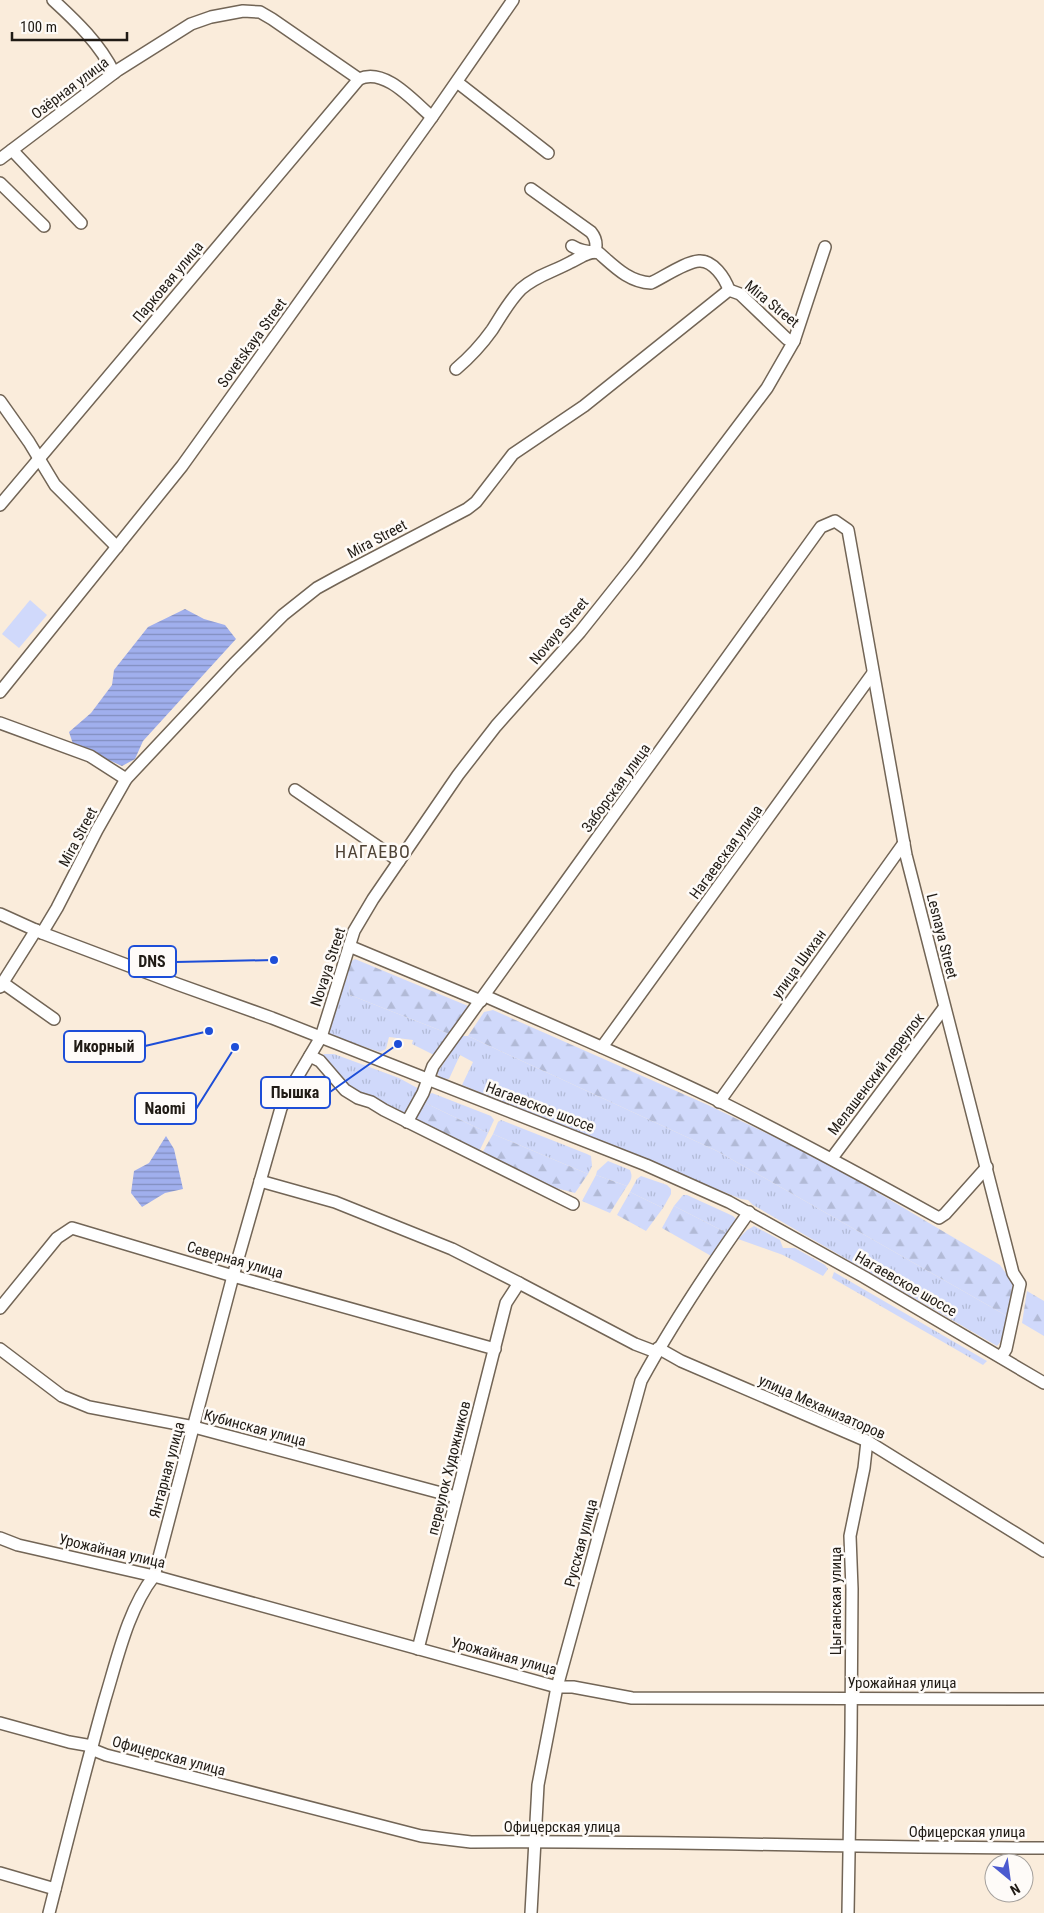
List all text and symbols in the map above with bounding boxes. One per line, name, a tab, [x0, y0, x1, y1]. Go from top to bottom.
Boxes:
scale bar	[12, 10, 128, 42]
text: 100 m	[20, 18, 57, 36]
street label: Озёрная улица	[28, 53, 112, 123]
street label: Парковая улица	[129, 238, 207, 326]
street label: Mira Street	[741, 277, 803, 331]
street label: Sovetskaya Street	[214, 295, 290, 391]
street label: Mira Street	[344, 516, 410, 562]
street label: Novaya Street	[526, 594, 592, 668]
street label: Заборская улица	[578, 740, 654, 836]
street label: Нагаевская улица	[686, 801, 766, 903]
street label: Mira Street	[55, 804, 101, 870]
district label: НАГАЕВО	[335, 841, 411, 862]
street label: Lesnaya Street	[923, 891, 961, 981]
street label: Novaya Street	[307, 925, 349, 1009]
street label: улица Шихан	[768, 926, 830, 1002]
callout: DNS	[129, 946, 176, 977]
text: DNS	[138, 952, 166, 971]
street label: Мелашенский переулок	[824, 1009, 928, 1139]
callout: Икорный	[64, 1031, 145, 1062]
text: Икорный	[74, 1037, 134, 1056]
callout: Пышка	[261, 1077, 330, 1108]
street label: Нагаевское шоссе	[483, 1078, 597, 1136]
text: Пышка	[271, 1083, 320, 1102]
callout: Naomi	[135, 1093, 196, 1124]
text: Naomi	[144, 1099, 186, 1118]
street label: Северная улица	[185, 1238, 285, 1282]
street label: Нагаевское шоссе	[852, 1248, 960, 1320]
street label: улица Механизаторов	[756, 1371, 888, 1443]
street label: переулок Художников	[424, 1399, 474, 1537]
street label: Кубинская улица	[202, 1406, 308, 1450]
street label: Янтарная улица	[146, 1420, 188, 1520]
street label: Русская улица	[561, 1497, 601, 1589]
street label: Урожайная улица	[57, 1530, 167, 1572]
street label: Цыганская улица	[827, 1547, 845, 1655]
street label: Урожайная улица	[449, 1633, 559, 1679]
street label: Урожайная улица	[848, 1674, 956, 1692]
street label: Офицерская улица	[110, 1732, 228, 1780]
street label: Офицерская улица	[504, 1818, 620, 1836]
street label: Офицерская улица	[909, 1823, 1025, 1841]
north arrow	[984, 1853, 1034, 1903]
text: N	[1008, 1880, 1023, 1898]

